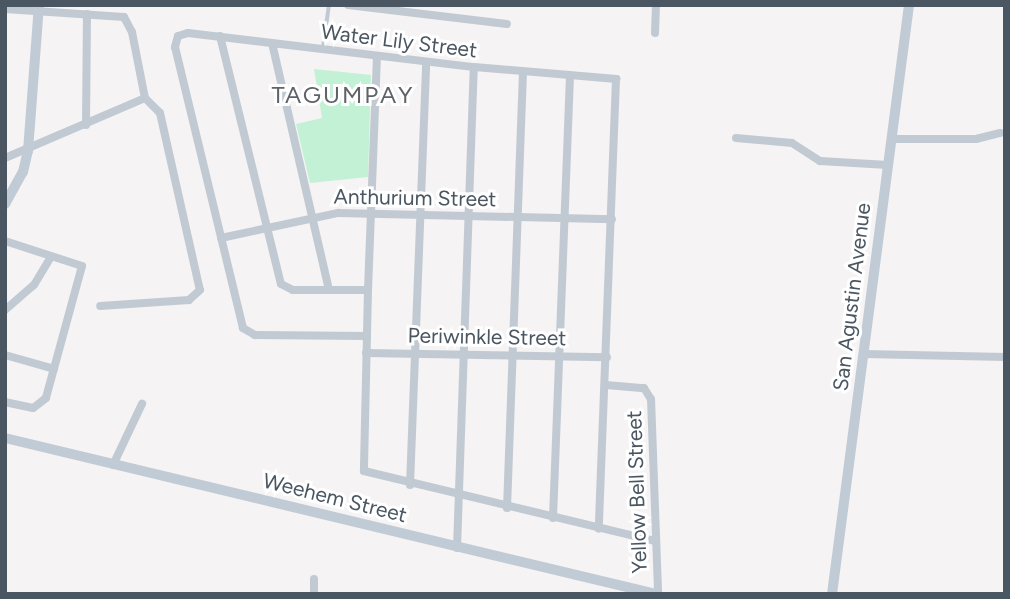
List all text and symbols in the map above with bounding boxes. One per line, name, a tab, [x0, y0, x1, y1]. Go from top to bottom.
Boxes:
street label: Water Lily Street	[320, 19, 478, 63]
district label: TAGUMPAY	[272, 81, 414, 109]
street label: Anthurium Street	[333, 184, 497, 212]
street label: San Agustin Avenue	[828, 202, 876, 392]
street label: Periwinkle Street	[407, 323, 567, 351]
street label: Yellow Bell Street	[622, 410, 652, 574]
street label: Weehem Street	[260, 468, 410, 528]

